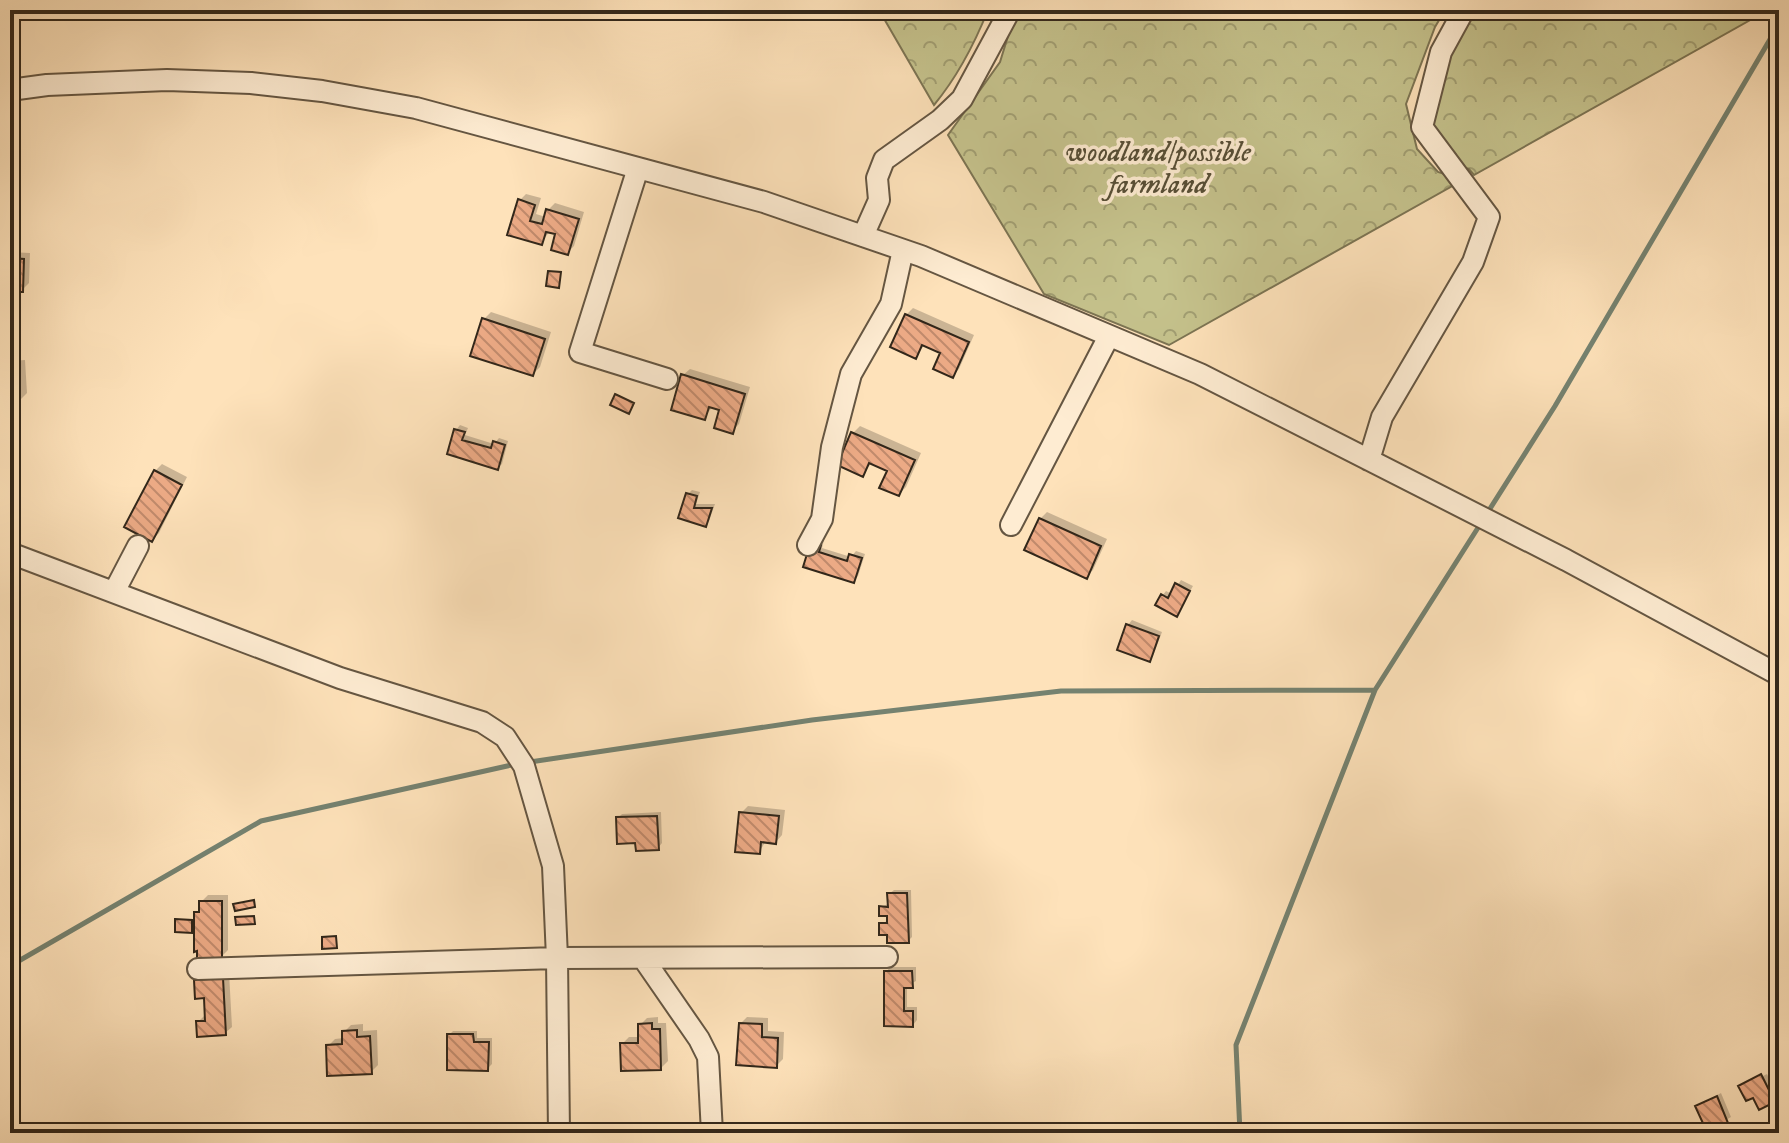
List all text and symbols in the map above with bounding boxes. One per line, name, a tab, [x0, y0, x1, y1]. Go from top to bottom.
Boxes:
park label: woodland/possible farmland	[1065, 135, 1252, 202]

